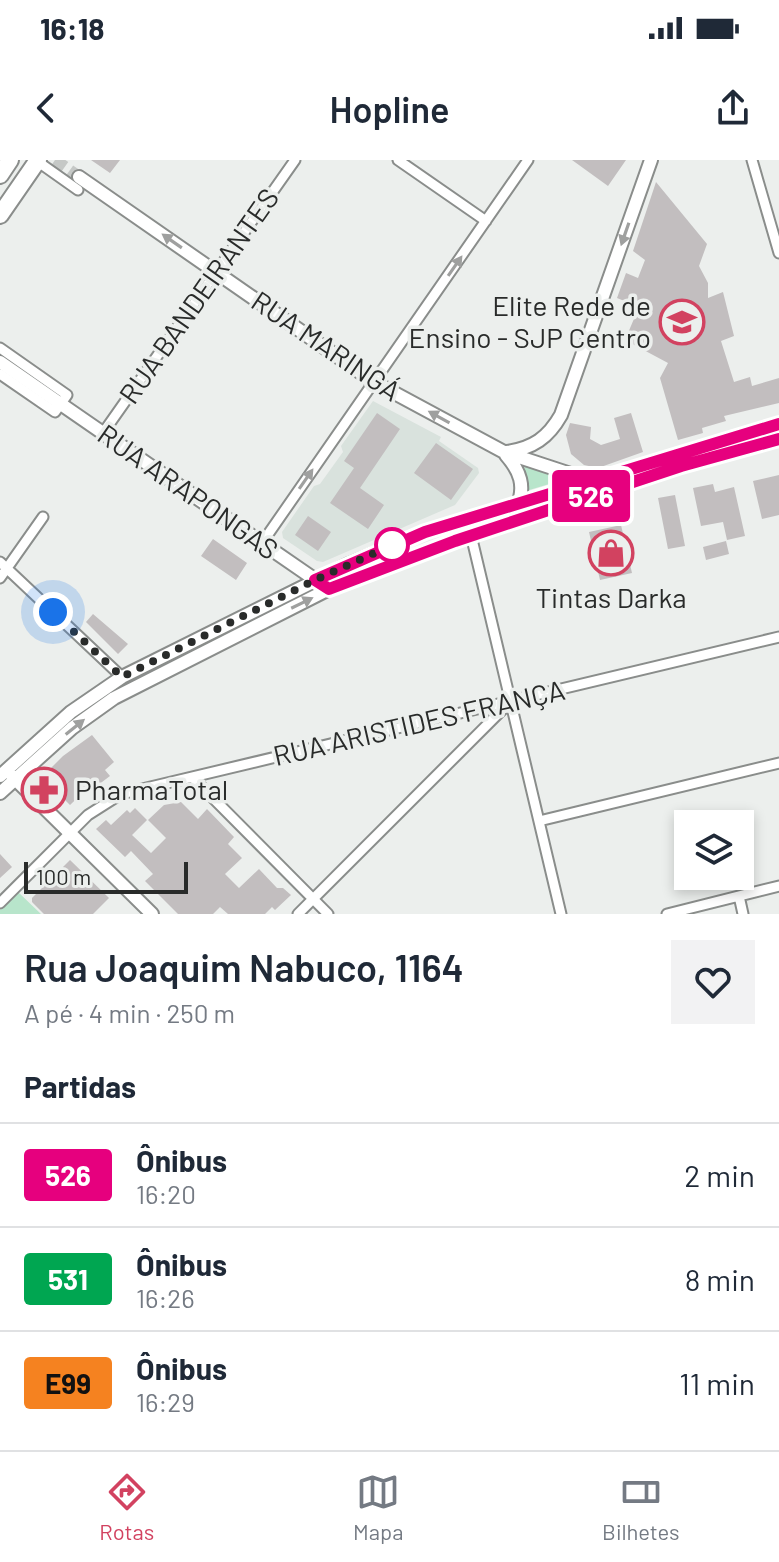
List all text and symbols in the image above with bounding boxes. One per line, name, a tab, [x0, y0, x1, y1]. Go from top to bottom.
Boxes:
text: 16:18	[40, 10, 105, 46]
icon: back	[24, 86, 68, 130]
icon: share	[711, 86, 755, 130]
text: Hopline	[330, 87, 449, 130]
street label: RUA BANDEIRANTES	[111, 181, 285, 410]
one-way arrow	[619, 222, 631, 246]
one-way arrow	[161, 234, 182, 249]
one-way arrow	[447, 255, 462, 276]
street label: RUA MARINGÁ	[246, 283, 407, 407]
place label: Elite Rede de Ensino - SJP Centro	[409, 288, 651, 354]
school or university icon: Elite Rede de Ensino - SJP Centro	[658, 298, 706, 346]
one-way arrow	[427, 410, 450, 424]
street label: RUA ARAPONGAS	[92, 416, 285, 566]
one-way arrow	[298, 468, 313, 489]
line badge: 526	[545, 470, 637, 522]
text: 526	[568, 479, 614, 513]
unlabelled marker	[375, 528, 409, 562]
shop icon: Tintas Darka	[587, 529, 635, 577]
place label: Tintas Darka	[535, 580, 687, 614]
your location	[33, 592, 73, 632]
one-way arrow	[291, 596, 314, 609]
street label: RUA ARISTIDES FRANÇA	[270, 672, 568, 772]
one-way arrow	[64, 718, 85, 735]
pharmacy icon: PharmaTotal	[20, 766, 68, 814]
place label: PharmaTotal	[75, 772, 228, 806]
map controls	[674, 810, 754, 890]
button: layers	[674, 810, 754, 890]
scale bar	[24, 858, 188, 894]
text: 100 m	[36, 863, 91, 889]
button: heart	[671, 940, 755, 1024]
text: Rua Joaquim Nabuco, 1164	[24, 944, 464, 990]
text: A pé · 4 min · 250 m	[24, 997, 235, 1028]
text: Partidas	[24, 1068, 136, 1104]
text: Ônibus	[136, 1142, 227, 1178]
text: 2 min	[684, 1157, 755, 1193]
text: 526	[45, 1158, 91, 1192]
text: 16:20	[136, 1178, 196, 1209]
text: Ônibus	[136, 1246, 227, 1282]
text: 8 min	[685, 1261, 755, 1297]
text: 531	[48, 1262, 88, 1296]
text: 16:26	[136, 1282, 195, 1313]
text: Ônibus	[136, 1350, 227, 1386]
text: 11 min	[679, 1365, 755, 1401]
text: E99	[45, 1366, 91, 1400]
text: 16:29	[136, 1386, 195, 1417]
tab: Rotas	[99, 1470, 154, 1544]
tab: Mapa	[353, 1470, 403, 1544]
tab: Bilhetes	[602, 1470, 680, 1544]

